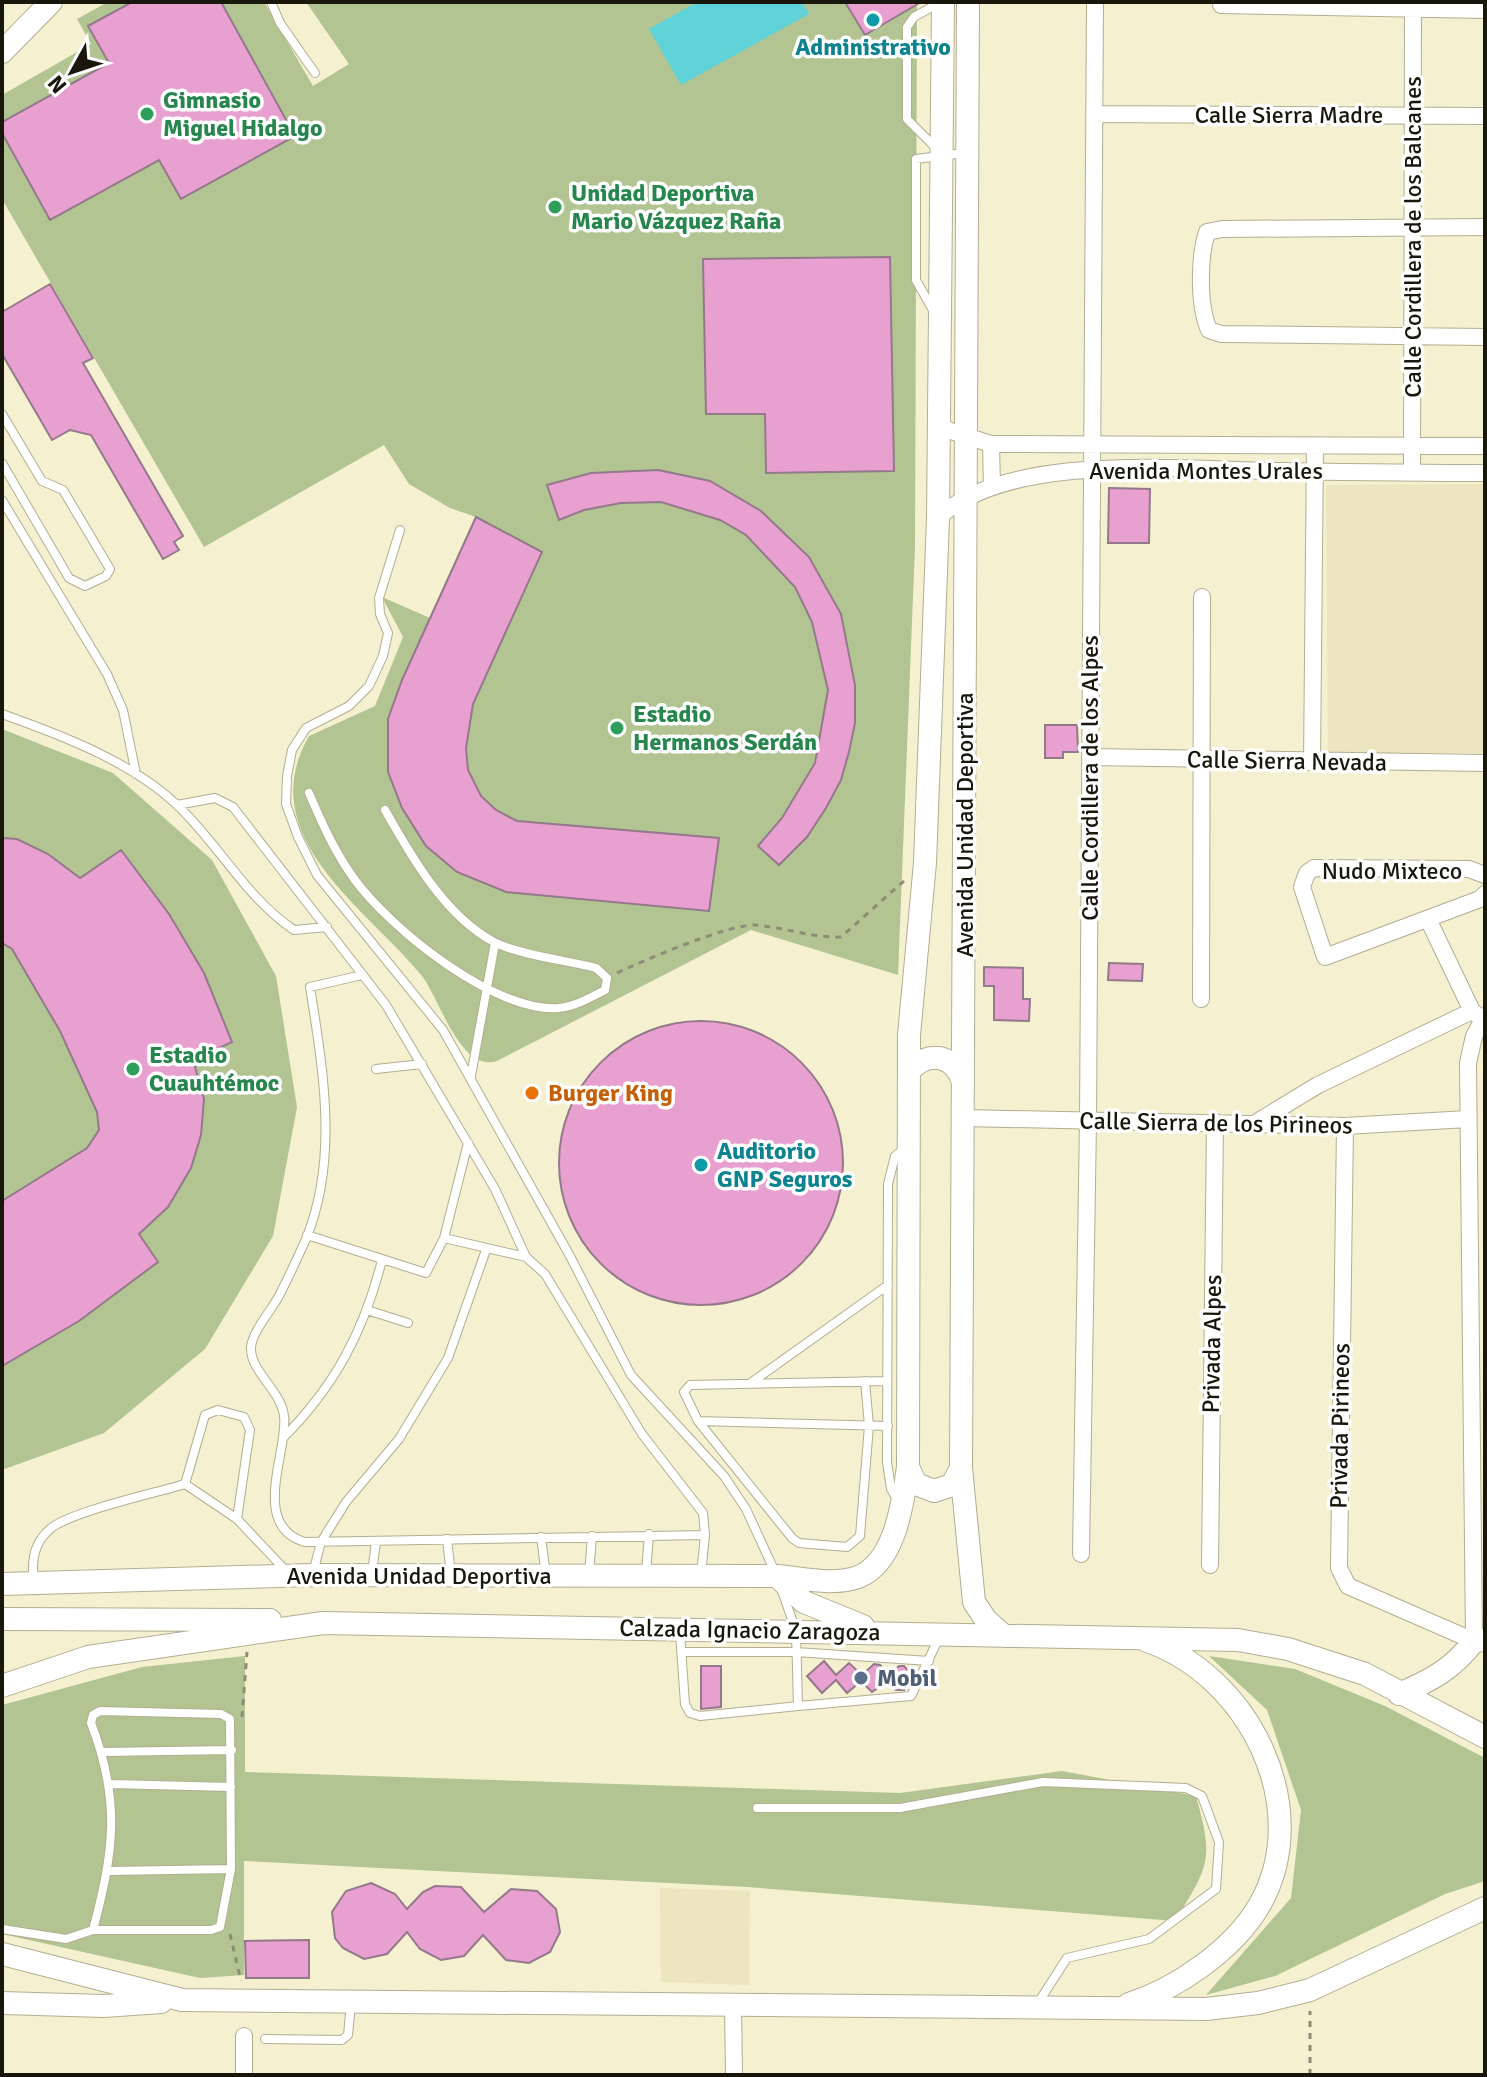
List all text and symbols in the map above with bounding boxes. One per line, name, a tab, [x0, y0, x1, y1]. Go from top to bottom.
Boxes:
marker: Administrativo	[864, 11, 882, 29]
north arrow	[32, 32, 112, 112]
place label: Administrativo	[795, 32, 951, 62]
text: N	[42, 70, 72, 99]
street label: Calle Cordillera de los Balcanes	[1398, 76, 1428, 398]
place label: Gimnasio Miguel Hidalgo	[163, 85, 322, 143]
street label: Calle Sierra Madre	[1195, 100, 1383, 130]
marker: Gimnasio Miguel Hidalgo	[138, 105, 156, 123]
place label: Unidad Deportiva Mario Vázquez Raña	[571, 178, 781, 236]
marker: Unidad Deportiva Mario Vázquez Raña	[546, 198, 564, 216]
street label: Avenida Montes Urales	[1089, 456, 1323, 486]
street label: Calle Cordillera de los Alpes	[1075, 635, 1105, 921]
street label: Avenida Unidad Deportiva	[950, 692, 980, 958]
place label: Estadio Hermanos Serdán	[633, 699, 817, 757]
marker: Estadio Hermanos Serdán	[608, 719, 626, 737]
street label: Calle Sierra Nevada	[1187, 744, 1387, 778]
street label: Nudo Mixteco	[1322, 856, 1462, 886]
place label: Estadio Cuauhtémoc	[149, 1040, 279, 1098]
marker: Estadio Cuauhtémoc	[124, 1060, 142, 1078]
place label: Burger King	[548, 1078, 673, 1108]
marker: Burger King	[523, 1084, 541, 1102]
street label: Calle Sierra de los Pirineos	[1079, 1106, 1353, 1140]
place label: Auditorio GNP Seguros	[717, 1136, 853, 1194]
marker: Auditorio GNP Seguros	[692, 1156, 710, 1174]
street label: Privada Alpes	[1196, 1274, 1228, 1414]
street label: Privada Pirineos	[1324, 1343, 1356, 1509]
street label: Avenida Unidad Deportiva	[286, 1561, 552, 1591]
street label: Calzada Ignacio Zaragoza	[619, 1613, 881, 1647]
place label: Mobil	[877, 1663, 938, 1693]
marker: Mobil	[852, 1669, 870, 1687]

